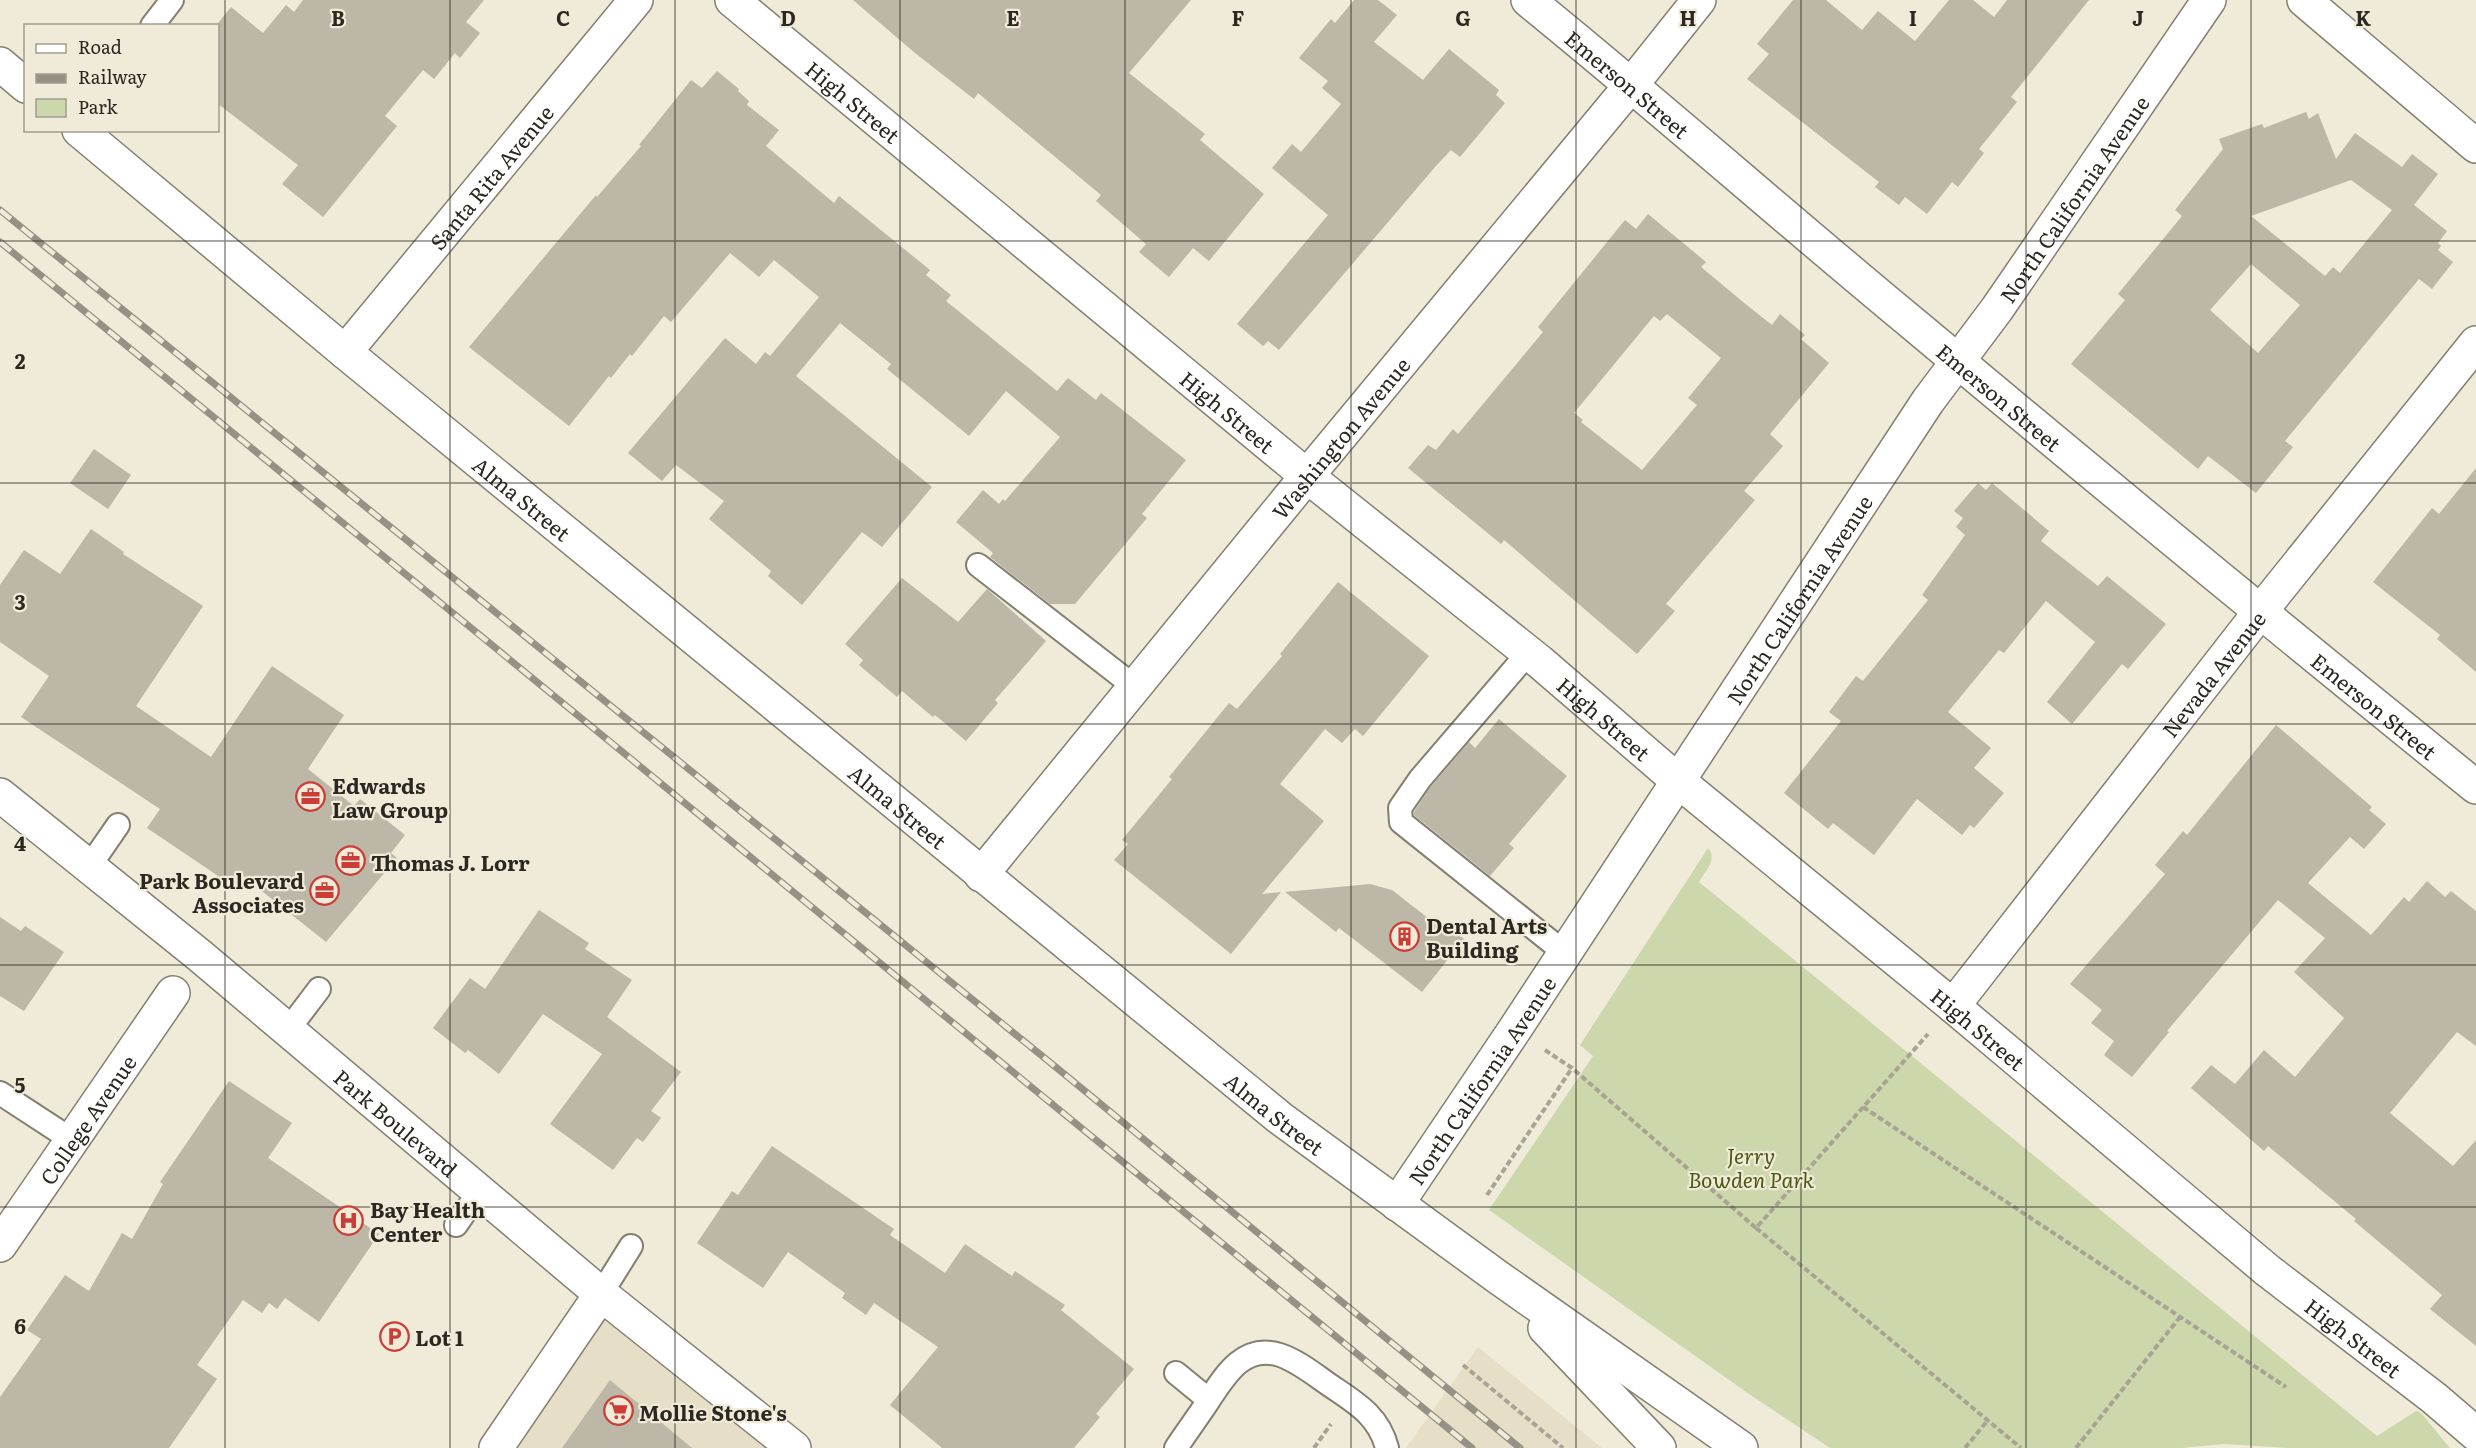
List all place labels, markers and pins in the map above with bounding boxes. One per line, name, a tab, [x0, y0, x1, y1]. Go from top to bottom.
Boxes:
place label: Edwards Law Group	[332, 769, 448, 824]
office icon: Edwards Law Group	[295, 780, 327, 812]
office icon: Thomas J. Lorr	[334, 845, 366, 877]
place label: Thomas J. Lorr	[371, 846, 530, 877]
place label: Park Boulevard Associates	[139, 864, 304, 919]
office icon: Park Boulevard Associates	[309, 875, 341, 907]
place label: Dental Arts Building	[1426, 909, 1547, 964]
building icon: Dental Arts Building	[1389, 920, 1421, 952]
place label: Bay Health Center	[370, 1193, 485, 1248]
hospital icon: Bay Health Center	[333, 1204, 365, 1236]
parking icon: Lot 1	[378, 1320, 410, 1352]
place label: Lot 1	[415, 1321, 464, 1352]
supermarket icon: Mollie Stone's	[602, 1395, 634, 1427]
place label: Mollie Stone's	[639, 1396, 787, 1427]

